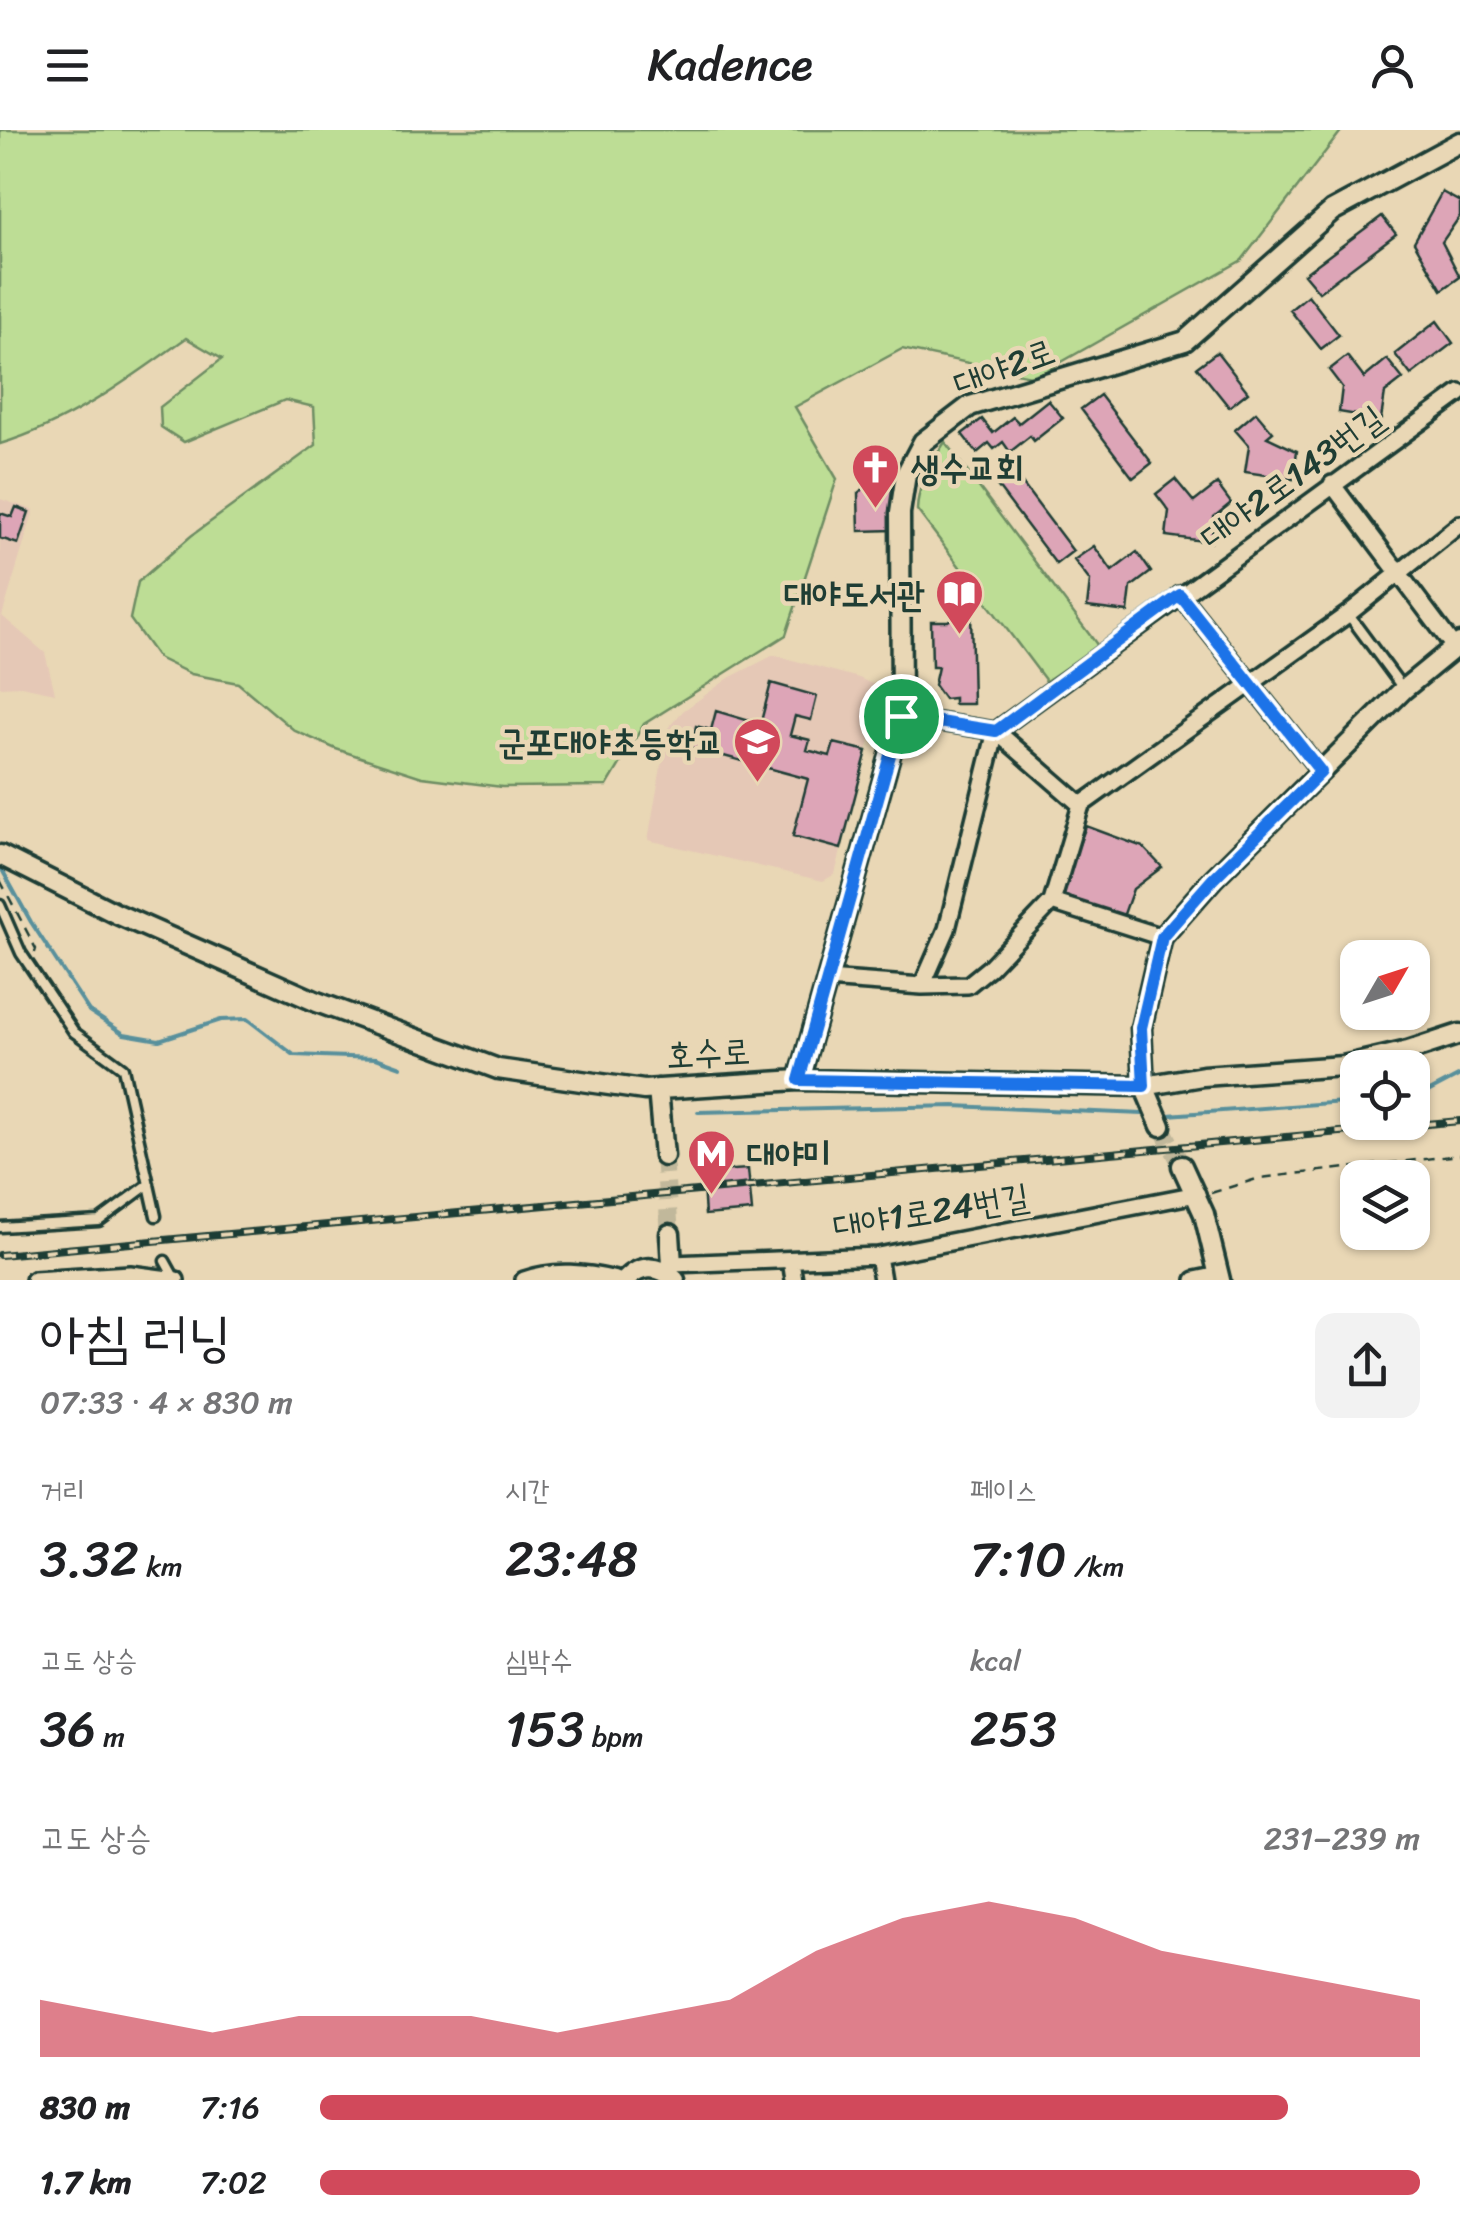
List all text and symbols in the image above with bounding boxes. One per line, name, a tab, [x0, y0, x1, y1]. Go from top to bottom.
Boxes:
text: Kadence	[647, 25, 813, 105]
icon: menu	[40, 38, 95, 93]
icon: person	[1365, 38, 1420, 93]
street label: 대야2로	[944, 320, 1064, 414]
street label: 대야2로143번길	[1186, 388, 1398, 566]
place label: 생수교회	[910, 437, 1024, 499]
church icon: 생수교회	[850, 442, 902, 510]
place label: 대야도서관	[784, 563, 925, 625]
library icon: 대야도서관	[934, 568, 986, 636]
pin	[859, 674, 944, 759]
icon: arrive	[874, 689, 929, 744]
place label: 군포대야초등학교	[498, 711, 723, 773]
school or university icon: 군포대야초등학교	[732, 716, 784, 784]
north arrow	[1340, 940, 1430, 1030]
map controls	[1340, 940, 1430, 1250]
street label: 호수로	[664, 1020, 752, 1086]
button: locate	[1340, 1050, 1430, 1140]
place label: 대야미	[747, 1123, 832, 1185]
metro station icon: 대야미	[686, 1128, 738, 1196]
button: layers	[1340, 1160, 1430, 1250]
street label: 대야1로24번길	[828, 1165, 1034, 1257]
text: 아침 러닝	[40, 1288, 231, 1385]
button: share	[1315, 1313, 1420, 1418]
text: 07:33 · 4 × 830 m	[40, 1374, 293, 1431]
text: 거리	[40, 1466, 85, 1515]
text: 시간	[505, 1466, 550, 1515]
text: 페이스	[970, 1466, 1038, 1515]
text: 3.32	[40, 1515, 139, 1604]
text: 23:48	[505, 1515, 638, 1604]
text: 7:10	[970, 1515, 1067, 1604]
text: km	[139, 1542, 183, 1591]
text: /km	[1067, 1542, 1124, 1591]
text: 고도 상승	[40, 1636, 137, 1685]
text: 심박수	[505, 1636, 573, 1685]
text: kcal	[970, 1636, 1021, 1685]
text: 36	[40, 1685, 96, 1774]
text: 153	[505, 1685, 584, 1774]
text: 253	[970, 1685, 1057, 1774]
text: m	[96, 1712, 125, 1761]
text: bpm	[584, 1712, 643, 1761]
text: 고도 상승	[40, 1810, 151, 1867]
text: 231–239 m	[1264, 1810, 1420, 1867]
text: 830 m	[40, 2079, 130, 2136]
text: 7:16	[200, 2079, 260, 2136]
text: 1.7 km	[40, 2154, 132, 2211]
text: 7:02	[200, 2154, 267, 2211]

